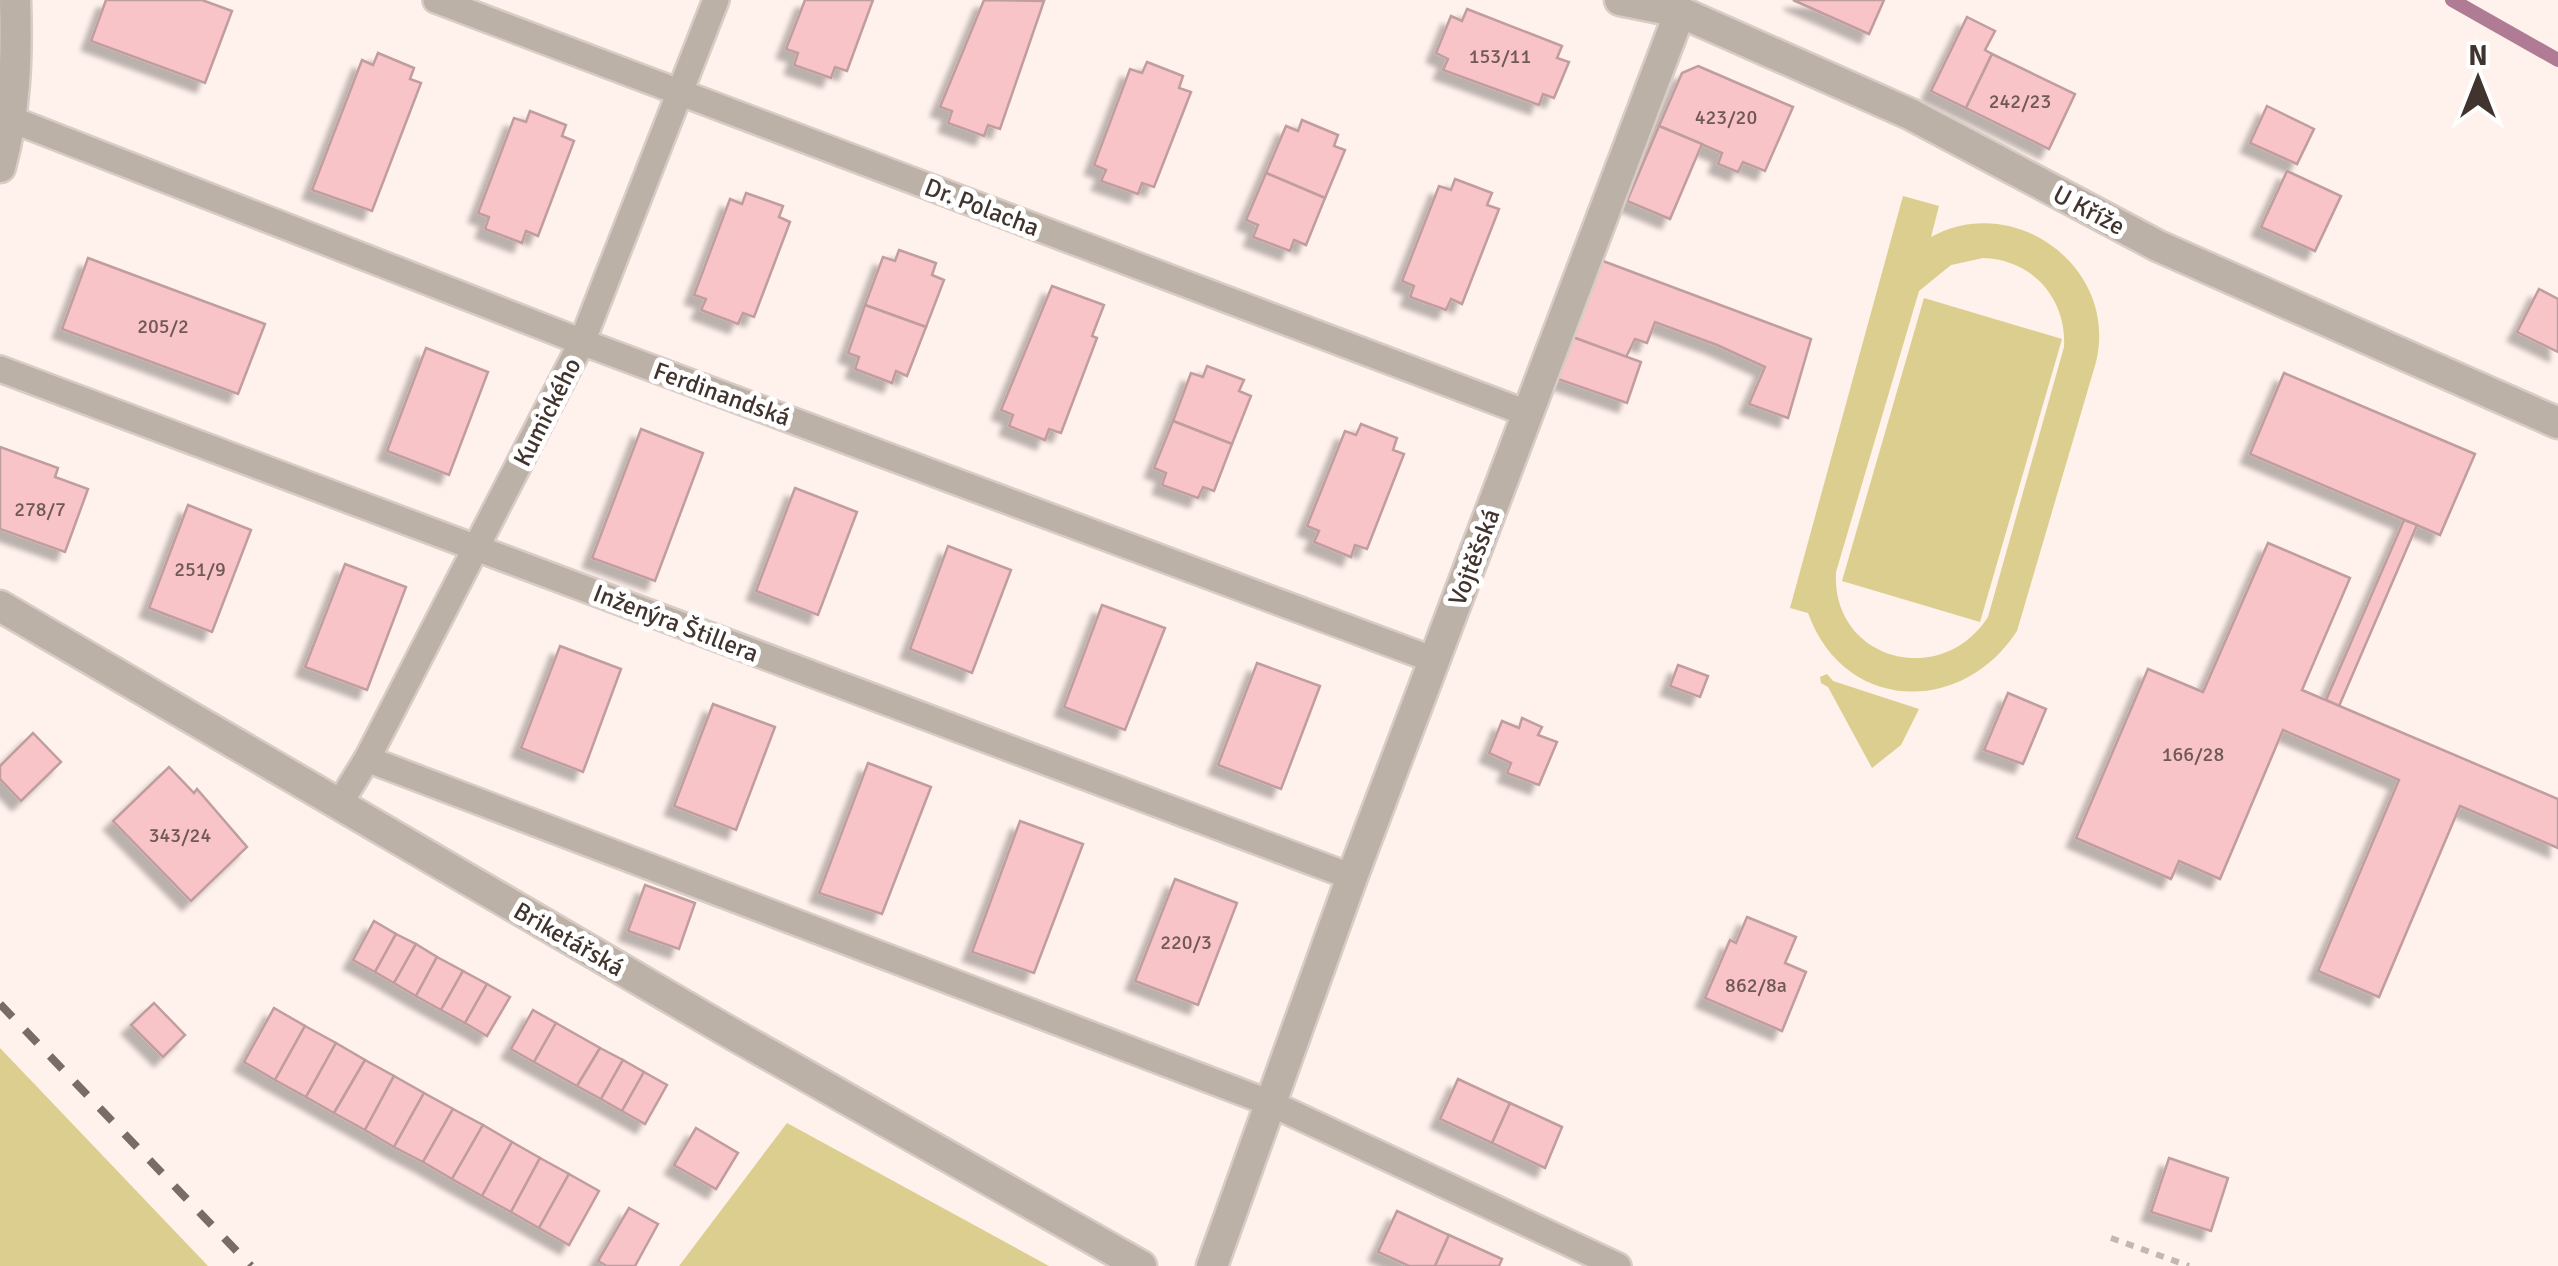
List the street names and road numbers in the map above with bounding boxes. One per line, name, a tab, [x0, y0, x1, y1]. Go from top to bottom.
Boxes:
street label: Dr. Polacha	[920, 171, 1044, 243]
street label: U Kříže	[2048, 178, 2130, 242]
street label: Kumického	[506, 352, 588, 472]
street label: Ferdinandská	[649, 355, 795, 433]
street label: Vojtěšská	[1441, 504, 1507, 610]
street label: Inženýra Štillera	[589, 577, 763, 669]
street label: Briketářská	[508, 895, 630, 983]

